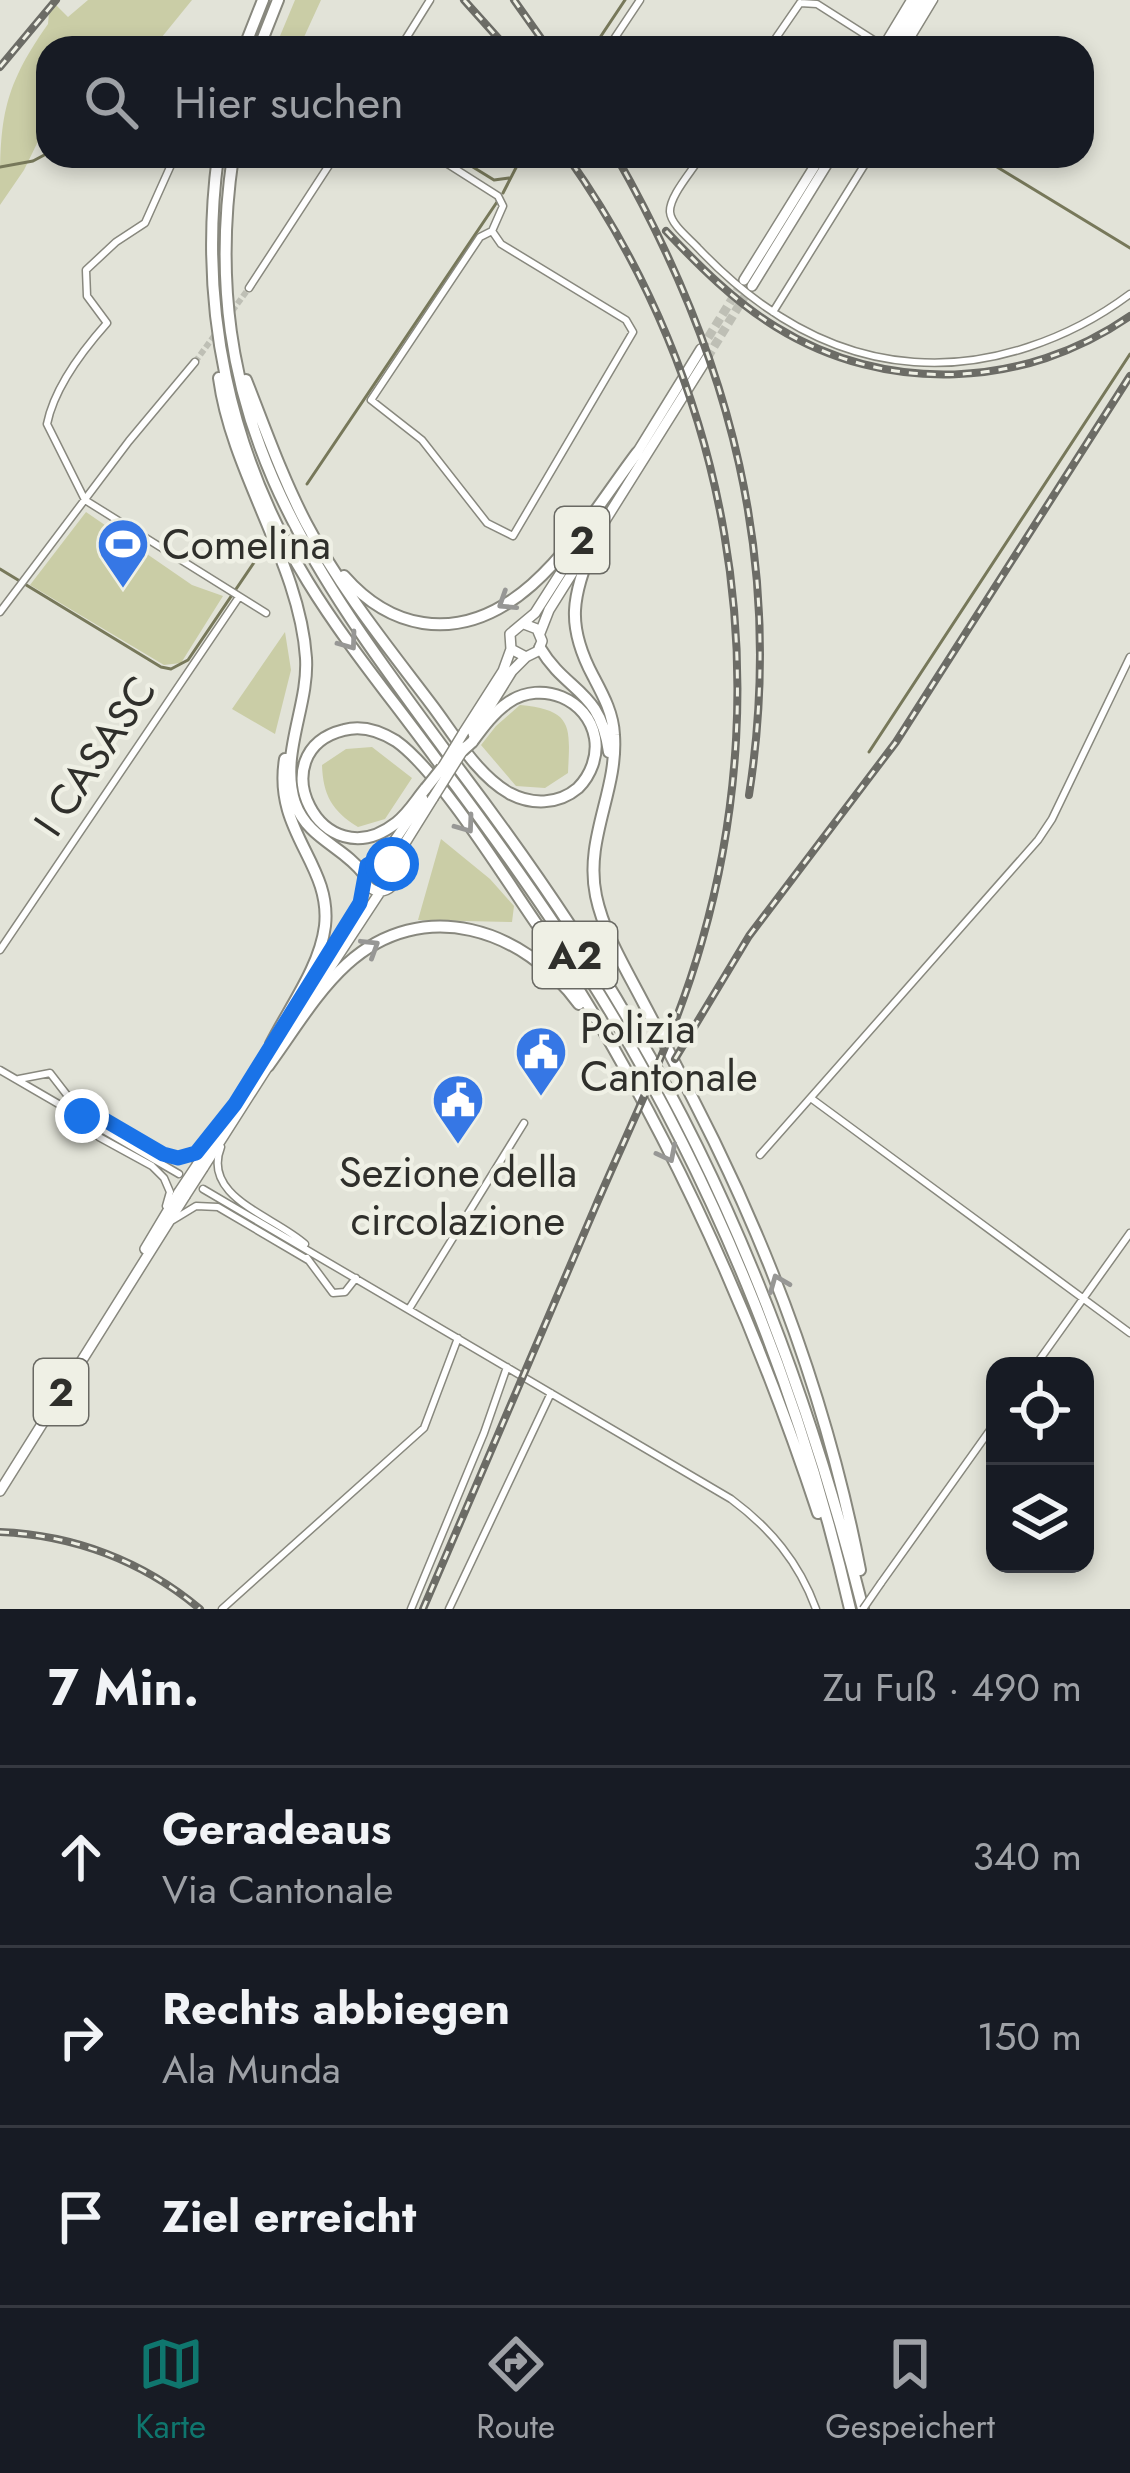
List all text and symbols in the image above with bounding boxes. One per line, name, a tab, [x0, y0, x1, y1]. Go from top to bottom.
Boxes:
search box	[36, 36, 1094, 168]
icon: search	[78, 69, 144, 135]
text: Hier suchen	[174, 70, 404, 135]
road number: 2	[555, 507, 609, 573]
place label: Comelina	[162, 514, 331, 575]
sports icon: Comelina	[95, 516, 151, 590]
one-way arrow	[497, 588, 519, 610]
one-way arrow	[335, 629, 357, 651]
street label: I CASASC	[19, 664, 171, 848]
one-way arrow	[451, 812, 473, 833]
route start	[365, 837, 419, 891]
road number: A2	[533, 922, 617, 988]
one-way arrow	[358, 939, 380, 961]
place label: Polizia Cantonale	[580, 998, 758, 1107]
public building icon: Polizia Cantonale	[513, 1024, 569, 1098]
public building icon: Sezione della circolazione	[430, 1072, 486, 1146]
route end	[55, 1089, 109, 1143]
place label: Sezione della circolazione	[339, 1142, 577, 1251]
one-way arrow	[654, 1142, 678, 1163]
one-way arrow	[767, 1274, 792, 1295]
map controls	[986, 1357, 1094, 1573]
button: locate	[986, 1357, 1094, 1465]
road number: 2	[34, 1359, 88, 1425]
button: layers	[986, 1465, 1094, 1573]
text: 7 Min.	[48, 1650, 199, 1724]
text: Zu Fuß · 490 m	[823, 1659, 1082, 1716]
text: Geradeaus	[162, 1796, 391, 1861]
icon: ahead	[48, 1824, 114, 1890]
text: 340 m	[972, 1828, 1082, 1885]
text: Via Cantonale	[162, 1861, 393, 1918]
text: Rechts abbiegen	[162, 1976, 510, 2041]
icon: right	[48, 2004, 114, 2070]
text: 150 m	[977, 2008, 1082, 2065]
text: Ala Munda	[162, 2041, 341, 2098]
icon: arrive	[48, 2184, 114, 2250]
text: Ziel erreicht	[162, 2184, 416, 2249]
tab: Karte	[135, 2331, 206, 2450]
tab: Route	[476, 2331, 555, 2450]
tab: Gespeichert	[825, 2331, 995, 2450]

